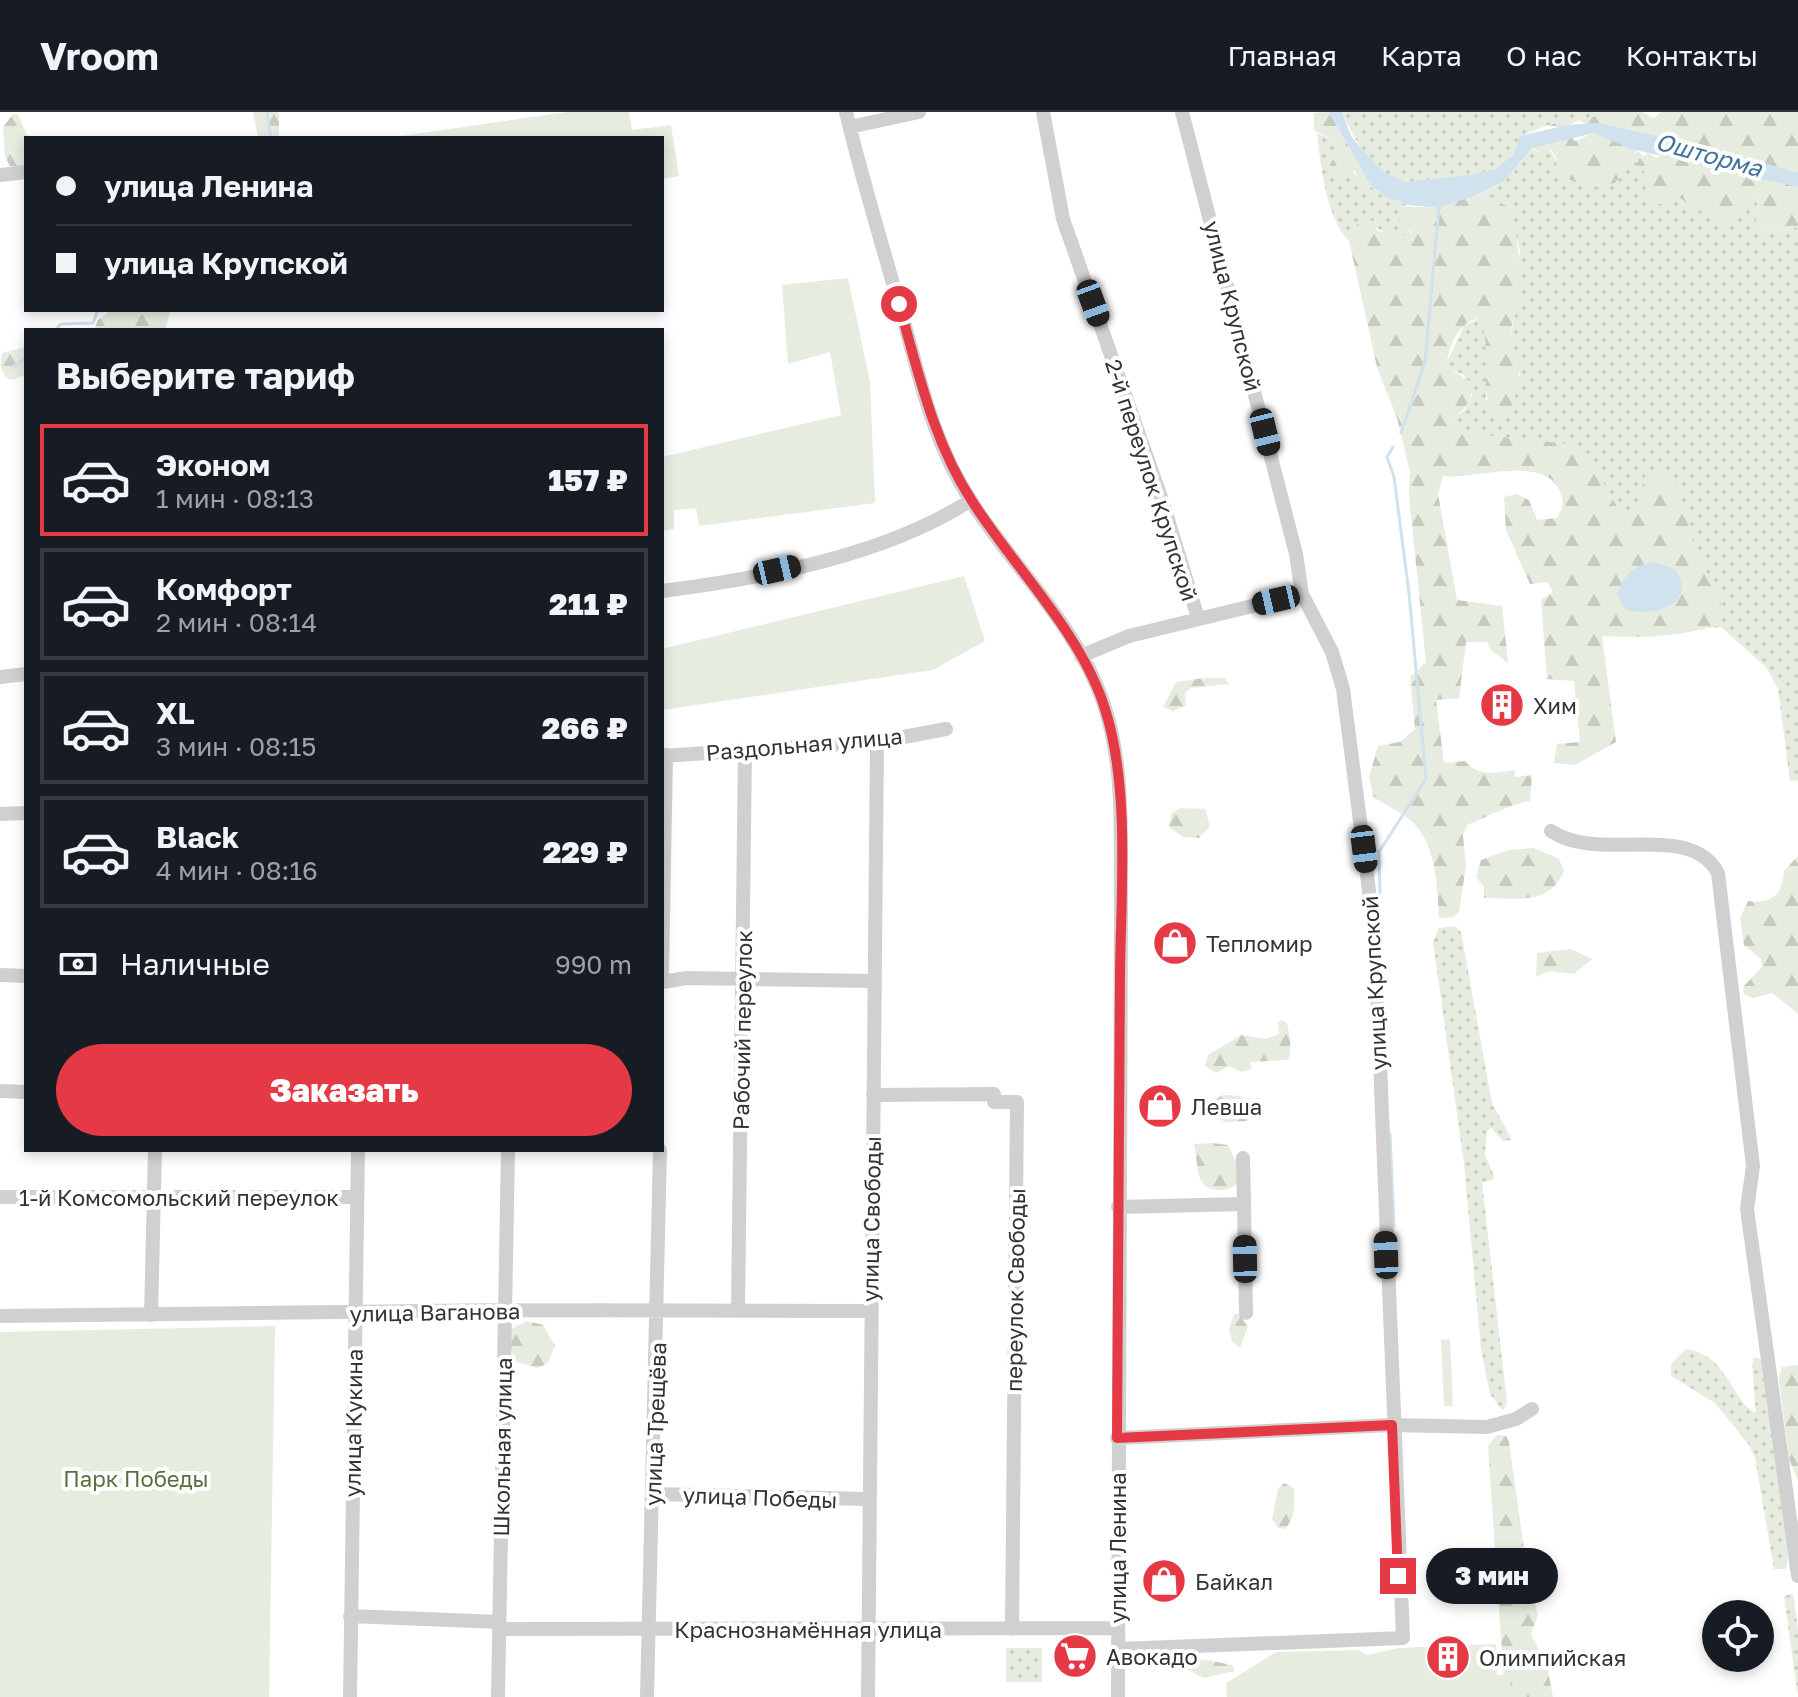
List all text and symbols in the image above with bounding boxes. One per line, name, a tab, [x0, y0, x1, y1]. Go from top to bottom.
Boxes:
text: Vroom	[40, 33, 159, 78]
text: Главная	[1227, 39, 1337, 72]
text: Карта	[1381, 39, 1462, 72]
text: О нас	[1506, 39, 1582, 72]
text: Контакты	[1626, 39, 1758, 72]
water label: Ошторма	[1653, 126, 1767, 182]
text: улица Ленина	[104, 168, 313, 204]
street label: улица Крупской	[1199, 218, 1267, 394]
text: улица Крупской	[104, 245, 348, 281]
car	[1074, 276, 1112, 330]
route start	[881, 286, 917, 322]
text: Выберите тариф	[56, 354, 355, 397]
street label: 2-й переулок Крупской	[1100, 356, 1204, 604]
car	[1248, 406, 1282, 458]
icon: car	[60, 444, 132, 516]
text: Эконом	[156, 447, 270, 483]
text: 157 ₽	[548, 462, 628, 498]
text: 1 мин · 08:13	[156, 483, 314, 514]
car	[751, 553, 803, 587]
icon: car	[60, 568, 132, 640]
text: Комфорт	[156, 571, 292, 607]
car	[1250, 583, 1302, 617]
text: 211 ₽	[549, 586, 628, 622]
text: 2 мин · 08:14	[156, 607, 317, 638]
building icon: Хим	[1478, 681, 1526, 729]
icon: car	[60, 692, 132, 764]
place label: Хим	[1533, 692, 1577, 719]
text: XL	[156, 695, 195, 731]
text: 266 ₽	[542, 710, 628, 746]
street label: Раздольная улица	[704, 722, 904, 766]
text: 3 мин · 08:15	[156, 731, 316, 762]
icon: car	[60, 816, 132, 888]
text: Black	[156, 819, 239, 855]
car	[1349, 824, 1379, 874]
text: 229 ₽	[543, 834, 628, 870]
text: 4 мин · 08:16	[156, 855, 318, 886]
street label: улица Крупской	[1356, 895, 1392, 1071]
shop icon: Тепломир	[1151, 919, 1199, 967]
street label: Рабочий переулок	[727, 929, 757, 1130]
place label: Тепломир	[1206, 930, 1312, 957]
icon: cash	[56, 942, 100, 986]
text: Наличные	[120, 946, 270, 982]
text: 990 m	[555, 949, 632, 980]
button: Заказать	[56, 1044, 632, 1136]
shop icon: Левша	[1136, 1082, 1184, 1130]
place label: Левша	[1191, 1093, 1262, 1120]
street label: улица Свободы	[856, 1136, 886, 1302]
street label: 1-й Комсомольский переулок	[19, 1184, 339, 1211]
street label: переулок Свободы	[1000, 1188, 1030, 1392]
car	[1373, 1231, 1399, 1279]
car	[1233, 1235, 1257, 1283]
street label: улица Ваганова	[349, 1297, 521, 1327]
street label: улица Трещёва	[639, 1342, 671, 1506]
street label: улица Кукина	[338, 1348, 368, 1498]
street label: Школьная улица	[487, 1357, 517, 1537]
park label: Парк Победы	[63, 1465, 209, 1492]
street label: улица Ленина	[1104, 1472, 1131, 1624]
street label: улица Победы	[682, 1481, 838, 1513]
callout: 3 мин	[1426, 1548, 1558, 1604]
shop icon: Байкал	[1140, 1557, 1188, 1605]
route end	[1380, 1558, 1416, 1594]
text: 3 мин	[1455, 1560, 1529, 1591]
place label: Байкал	[1195, 1568, 1273, 1595]
map controls	[1702, 1600, 1774, 1672]
button: locate	[1702, 1600, 1774, 1672]
street label: Краснознамённая улица	[674, 1616, 942, 1643]
supermarket icon: Авокадо	[1051, 1632, 1099, 1680]
building icon: Олимпийская	[1424, 1633, 1472, 1681]
place label: Авокадо	[1106, 1643, 1198, 1670]
place label: Олимпийская	[1479, 1644, 1626, 1671]

